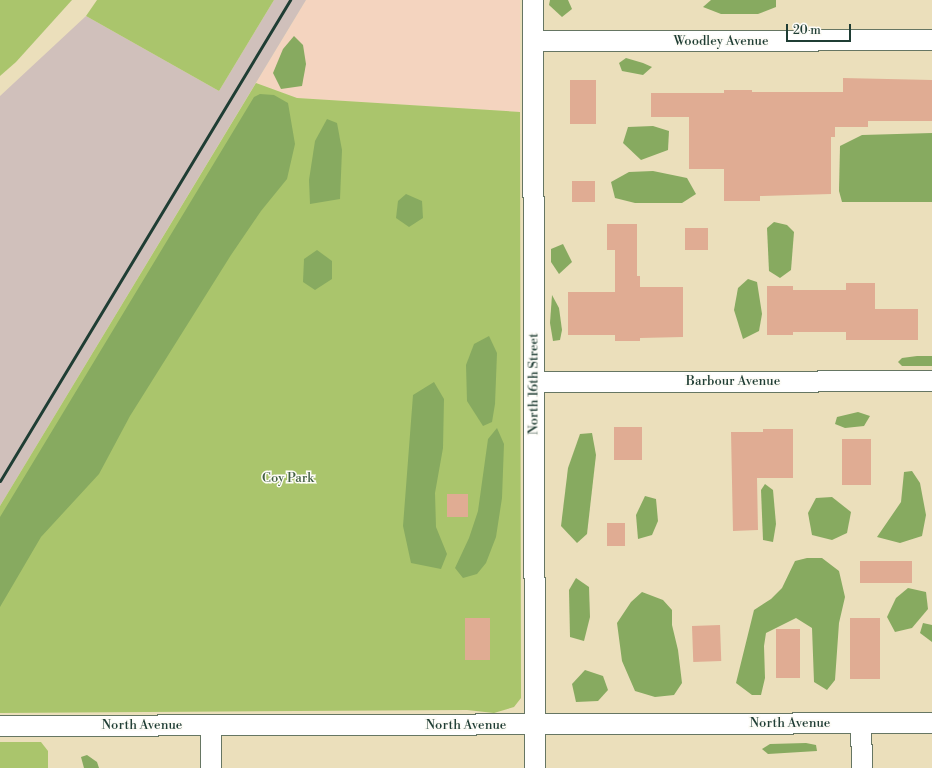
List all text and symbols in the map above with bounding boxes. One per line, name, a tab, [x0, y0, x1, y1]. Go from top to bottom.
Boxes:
scale bar	[788, 16, 853, 42]
text: 20 m	[793, 23, 821, 38]
street label: Woodley Avenue	[673, 33, 769, 49]
street label: North 16th Street	[526, 333, 542, 435]
street label: Barbour Avenue	[686, 373, 780, 389]
park label: Coy Park	[262, 470, 314, 486]
street label: North Avenue	[750, 715, 830, 731]
street label: North Avenue	[102, 717, 182, 733]
street label: North Avenue	[426, 717, 506, 733]

